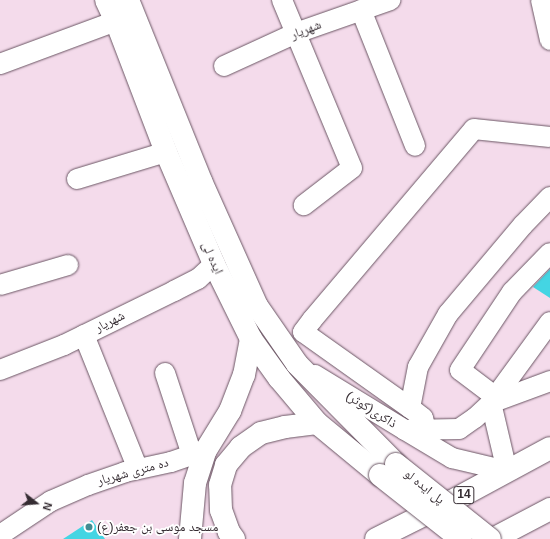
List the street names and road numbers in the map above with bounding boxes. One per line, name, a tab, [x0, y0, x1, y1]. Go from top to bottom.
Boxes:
street label: شهریار	[288, 17, 324, 43]
street label: ایده لی	[198, 239, 226, 277]
street label: شهریار	[92, 308, 128, 336]
street label: ذاکری(کوثر)	[343, 388, 399, 432]
street label: ده متری شهریار	[96, 455, 170, 489]
street label: پل ایده لو	[401, 466, 447, 508]
road number: 14	[453, 485, 475, 505]

